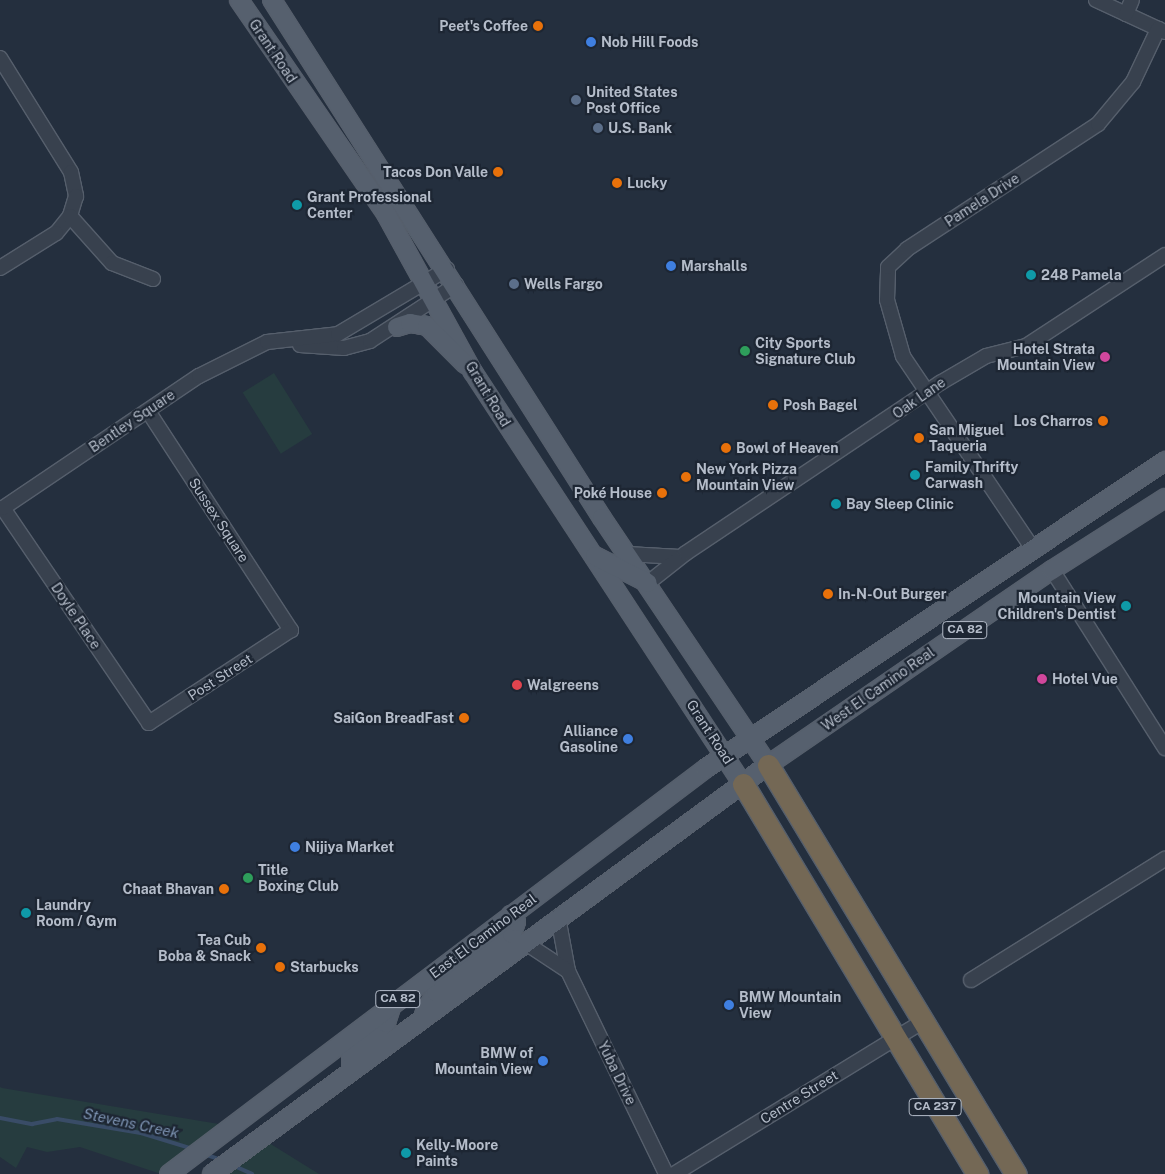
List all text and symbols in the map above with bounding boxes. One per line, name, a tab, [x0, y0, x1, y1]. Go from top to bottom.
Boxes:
street label: Grant Road	[246, 16, 300, 86]
place label: Peet's Coffee	[439, 18, 528, 34]
marker: Peet's Coffee	[532, 20, 544, 32]
place label: Nob Hill Foods	[601, 34, 699, 50]
marker: Nob Hill Foods	[585, 36, 597, 48]
place label: United States Post Office	[586, 84, 678, 116]
marker: United States Post Office	[570, 94, 582, 106]
place label: U.S. Bank	[608, 120, 672, 136]
marker: U.S. Bank	[592, 122, 604, 134]
place label: Tacos Don Valle	[383, 164, 488, 180]
marker: Tacos Don Valle	[492, 166, 504, 178]
street label: Pamela Drive	[942, 170, 1022, 230]
place label: Lucky	[627, 175, 667, 191]
marker: Lucky	[611, 177, 623, 189]
place label: Grant Professional Center	[307, 189, 432, 222]
marker: Grant Professional Center	[291, 199, 303, 211]
place label: Marshalls	[681, 258, 747, 274]
marker: Marshalls	[665, 260, 677, 272]
place label: 248 Pamela	[1041, 267, 1122, 283]
marker: 248 Pamela	[1025, 269, 1037, 281]
place label: Wells Fargo	[524, 276, 603, 292]
marker: Wells Fargo	[508, 278, 520, 290]
place label: City Sports Signature Club	[755, 335, 856, 368]
place label: Hotel Strata Mountain View	[996, 341, 1095, 374]
marker: City Sports Signature Club	[739, 345, 751, 357]
marker: Hotel Strata Mountain View	[1099, 351, 1111, 363]
street label: Grant Road	[462, 358, 514, 430]
street label: Oak Lane	[889, 374, 949, 422]
street label: Bentley Square	[86, 386, 178, 456]
place label: Posh Bagel	[783, 397, 858, 413]
marker: Posh Bagel	[767, 399, 779, 411]
place label: Los Charros	[1013, 413, 1093, 429]
marker: Los Charros	[1097, 415, 1109, 427]
place label: San Miguel Taqueria	[929, 422, 1004, 454]
marker: San Miguel Taqueria	[913, 432, 925, 444]
place label: Bowl of Heaven	[736, 440, 839, 456]
marker: Bowl of Heaven	[720, 442, 732, 454]
place label: Family Thrifty Carwash	[925, 459, 1019, 492]
place label: New York Pizza Mountain View	[696, 461, 797, 494]
marker: Family Thrifty Carwash	[909, 469, 921, 481]
marker: New York Pizza Mountain View	[680, 471, 692, 483]
street label: Sussex Square	[185, 475, 253, 565]
place label: Poké House	[574, 485, 652, 501]
marker: Poké House	[656, 487, 668, 499]
place label: Bay Sleep Clinic	[846, 496, 954, 512]
marker: Bay Sleep Clinic	[830, 498, 842, 510]
street label: Doyle Place	[48, 580, 104, 652]
place label: In-N-Out Burger	[838, 586, 947, 602]
marker: In-N-Out Burger	[822, 588, 834, 600]
place label: Mountain View Children's Dentist	[997, 590, 1116, 622]
marker: Mountain View Children's Dentist	[1120, 600, 1132, 612]
road number: CA 82	[941, 620, 989, 640]
street label: West El Camino Real	[818, 644, 938, 734]
street label: Post Street	[185, 650, 255, 704]
place label: Hotel Vue	[1052, 671, 1118, 687]
marker: Hotel Vue	[1036, 673, 1048, 685]
place label: Walgreens	[527, 677, 599, 693]
marker: Walgreens	[511, 679, 523, 691]
street label: Grant Road	[683, 697, 737, 767]
place label: SaiGon BreadFast	[333, 710, 454, 726]
marker: SaiGon BreadFast	[458, 712, 470, 724]
place label: Alliance Gasoline	[559, 723, 618, 756]
marker: Alliance Gasoline	[622, 733, 634, 745]
place label: Nijiya Market	[305, 839, 394, 855]
marker: Nijiya Market	[289, 841, 301, 853]
place label: Title Boxing Club	[258, 862, 339, 894]
marker: Title Boxing Club	[242, 872, 254, 884]
place label: Chaat Bhavan	[122, 881, 214, 897]
marker: Chaat Bhavan	[218, 883, 230, 895]
street label: East El Camino Real	[426, 890, 540, 982]
place label: Laundry Room / Gym	[36, 897, 117, 930]
marker: Laundry Room / Gym	[20, 907, 32, 919]
place label: Tea Cub Boba & Snack	[158, 932, 251, 964]
marker: Tea Cub Boba & Snack	[255, 942, 267, 954]
place label: Starbucks	[290, 959, 359, 975]
marker: Starbucks	[274, 961, 286, 973]
place label: BMW Mountain View	[739, 989, 841, 1022]
road number: CA 82	[374, 990, 422, 1009]
marker: BMW Mountain View	[723, 999, 735, 1011]
street label: Yuba Drive	[594, 1038, 640, 1108]
place label: BMW of Mountain View	[434, 1045, 533, 1078]
marker: BMW of Mountain View	[537, 1055, 549, 1067]
street label: Centre Street	[757, 1066, 841, 1128]
road number: CA 237	[908, 1098, 962, 1116]
water label: Stevens Creek	[81, 1104, 181, 1142]
place label: Kelly-Moore Paints	[416, 1137, 498, 1170]
marker: Kelly-Moore Paints	[400, 1147, 412, 1159]

